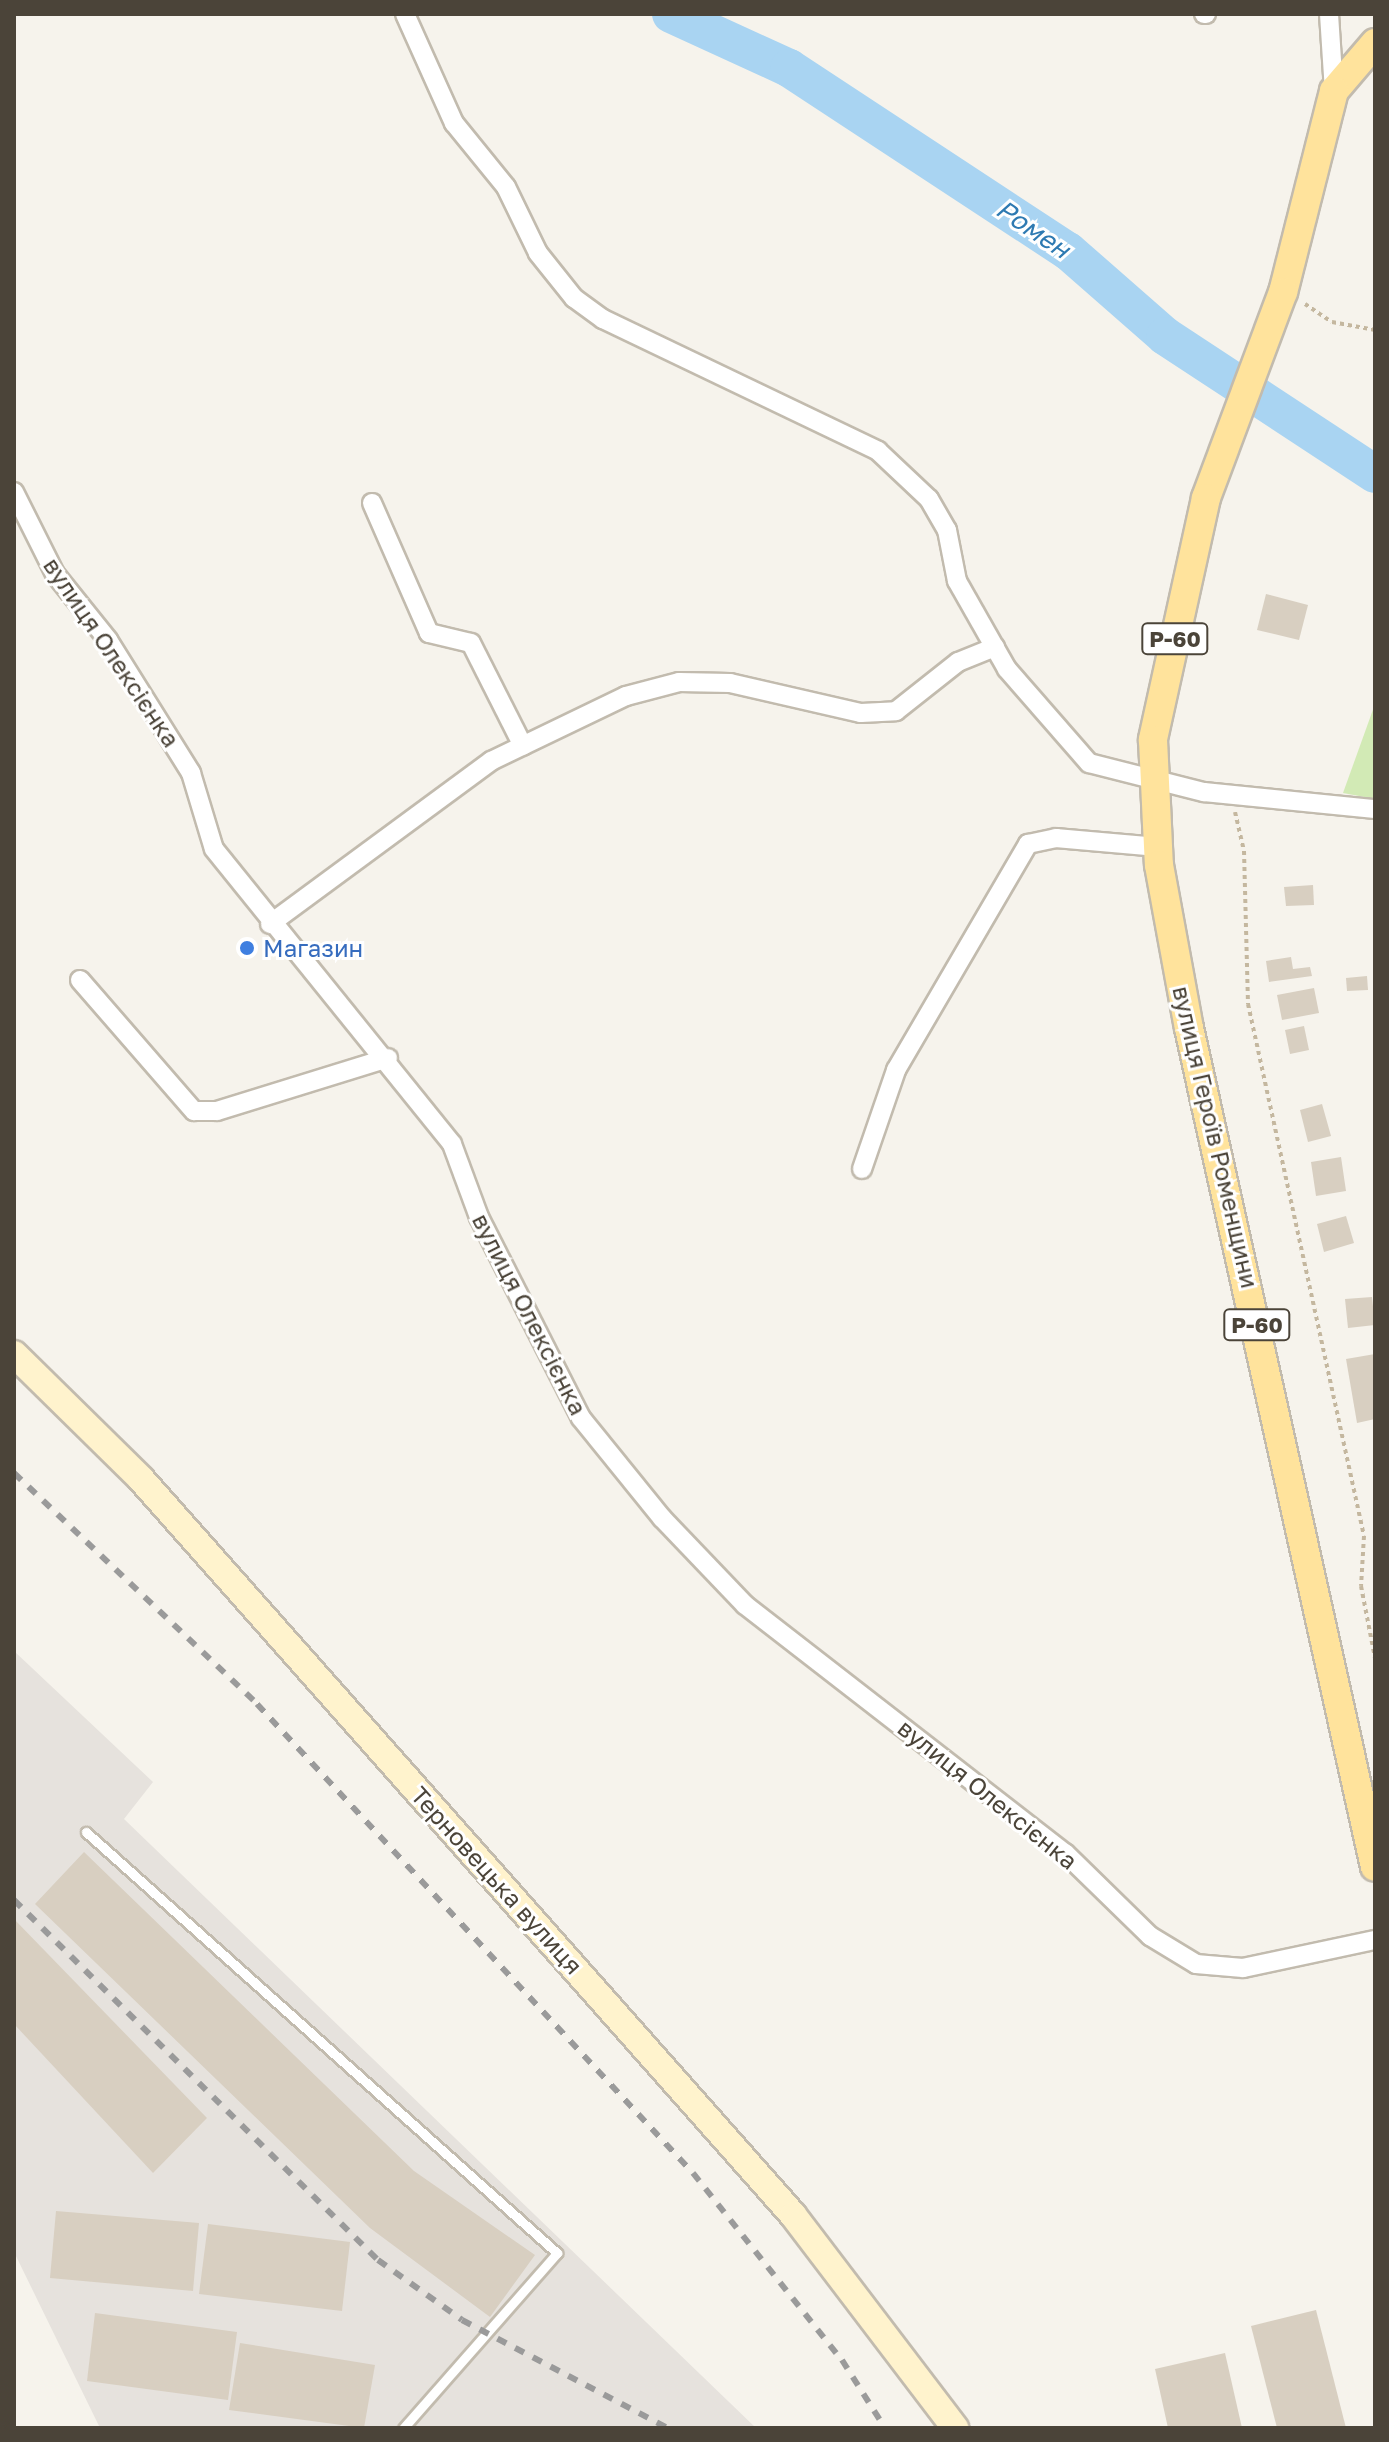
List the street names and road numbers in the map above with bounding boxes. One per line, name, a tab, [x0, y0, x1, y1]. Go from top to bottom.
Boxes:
street label: вулиця Олексієнка	[38, 552, 186, 752]
road number: Р-60	[1141, 621, 1209, 657]
street label: вулиця Героїв Роменщини	[1167, 983, 1265, 1291]
street label: вулиця Олексієнка	[467, 1208, 593, 1420]
road number: Р-60	[1223, 1307, 1291, 1343]
street label: вулиця Олексієнка	[893, 1713, 1083, 1875]
street label: Терновецька вулиця	[405, 1780, 589, 1980]

